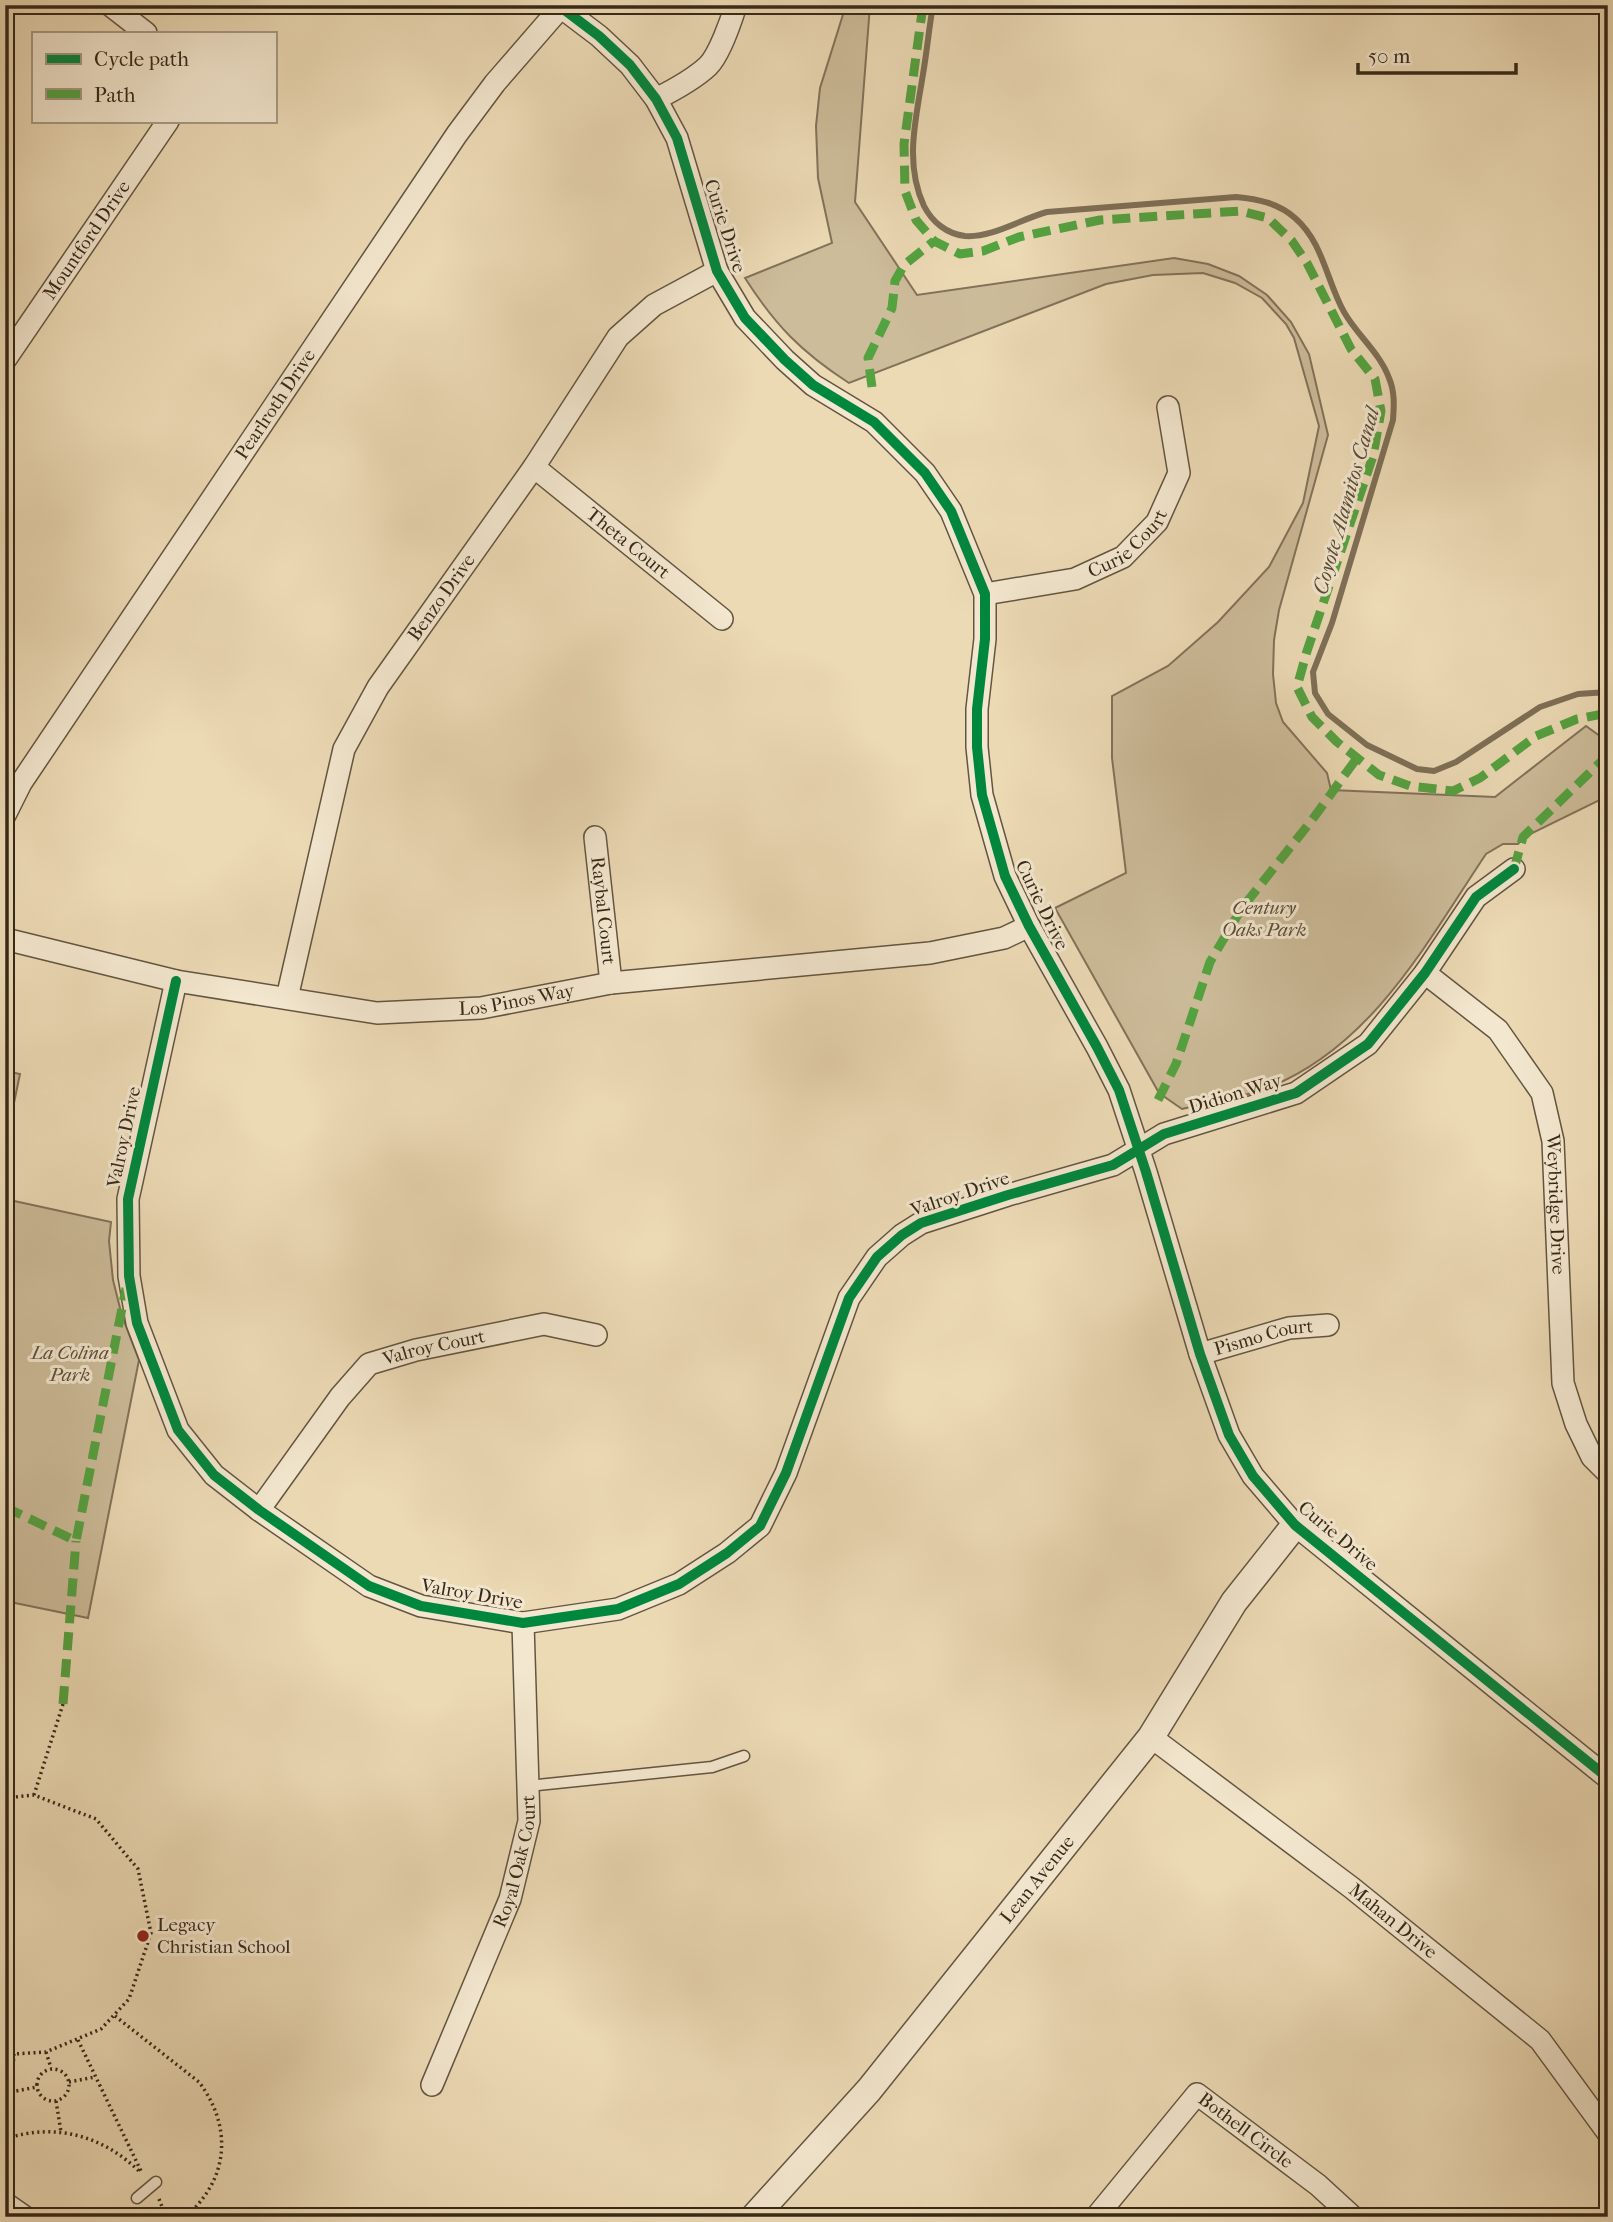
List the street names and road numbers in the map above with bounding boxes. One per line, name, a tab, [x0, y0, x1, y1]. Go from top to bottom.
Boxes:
street label: Mountford Drive	[38, 176, 135, 304]
street label: Curie Drive	[700, 176, 750, 276]
street label: Pearlroth Drive	[231, 345, 320, 464]
street label: Theta Court	[582, 503, 674, 583]
street label: Curie Court	[1084, 506, 1172, 583]
street label: Benzo Drive	[403, 550, 480, 645]
street label: Raybal Court	[586, 855, 620, 966]
street label: Curie Drive	[1011, 857, 1073, 953]
street label: Los Pinos Way	[458, 979, 577, 1020]
street label: Didion Way	[1186, 1069, 1285, 1119]
street label: Valroy Drive	[102, 1084, 145, 1191]
street label: Weybridge Drive	[1542, 1133, 1570, 1275]
street label: Valroy Drive	[907, 1167, 1012, 1221]
street label: Pismo Court	[1212, 1315, 1314, 1360]
street label: Valroy Court	[379, 1325, 487, 1371]
street label: Curie Drive	[1294, 1496, 1382, 1576]
street label: Valroy Drive	[418, 1574, 525, 1614]
street label: Royal Oak Court	[488, 1794, 540, 1931]
street label: Lean Avenue	[996, 1831, 1079, 1928]
street label: Mahan Drive	[1344, 1879, 1442, 1963]
street label: Bothell Circle	[1194, 2088, 1297, 2173]

